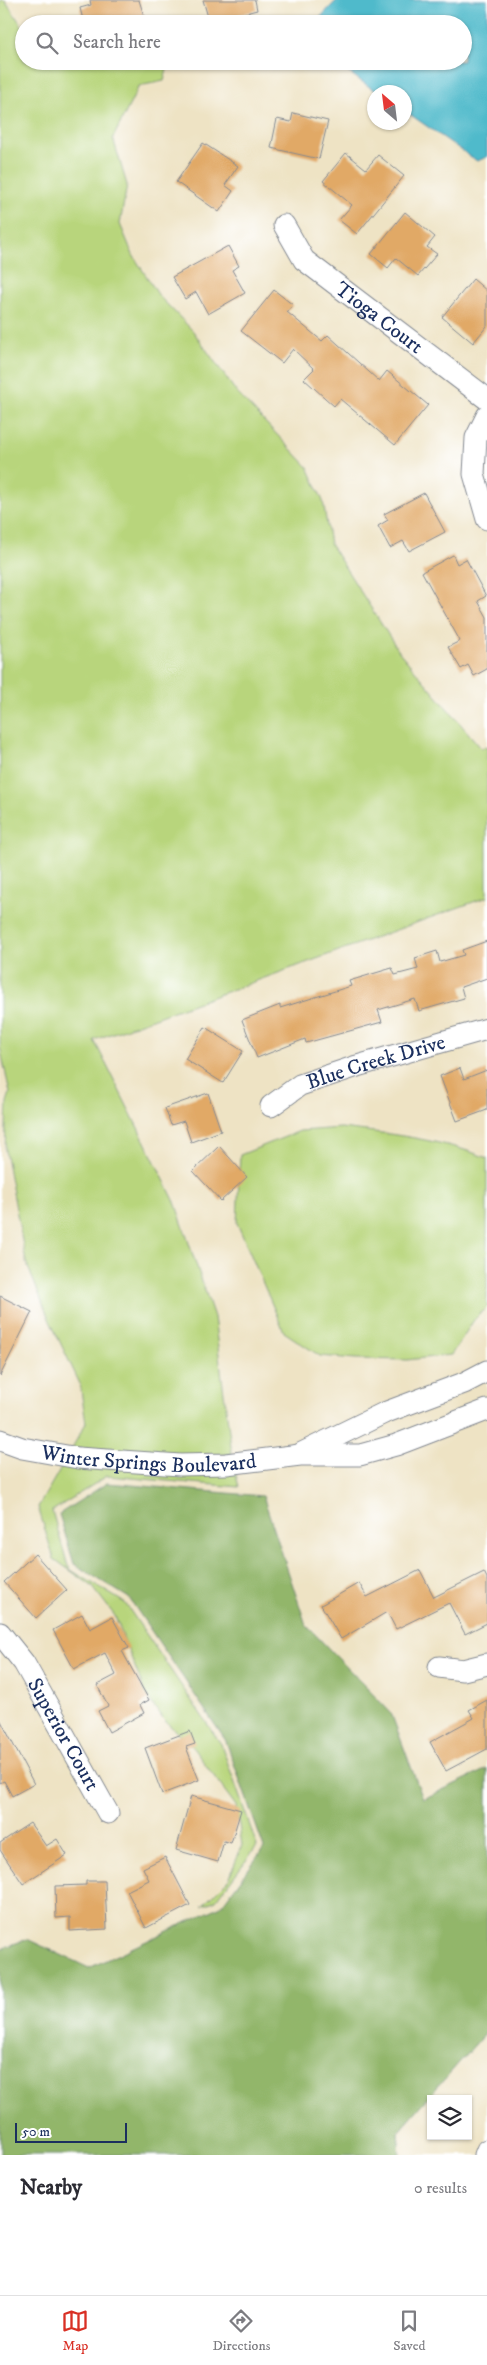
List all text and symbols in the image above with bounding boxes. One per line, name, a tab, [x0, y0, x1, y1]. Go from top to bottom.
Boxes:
search box	[15, 15, 472, 70]
icon: search	[33, 29, 61, 57]
text: Search here	[73, 31, 161, 54]
north arrow	[367, 85, 412, 130]
street label: Tioga Court	[330, 276, 428, 360]
street label: Blue Creek Drive	[303, 1029, 449, 1096]
street label: Winter Springs Boulevard	[38, 1439, 258, 1479]
street label: Superior Court	[21, 1674, 105, 1796]
map controls	[427, 2095, 472, 2140]
button: layers	[427, 2095, 472, 2140]
scale bar	[15, 2120, 128, 2143]
text: 50 m	[22, 2123, 50, 2141]
text: Nearby	[20, 2175, 82, 2201]
text: 0 results	[414, 2178, 467, 2198]
tab: Map	[61, 2307, 89, 2355]
tab: Directions	[212, 2307, 270, 2355]
tab: Saved	[393, 2307, 426, 2355]

